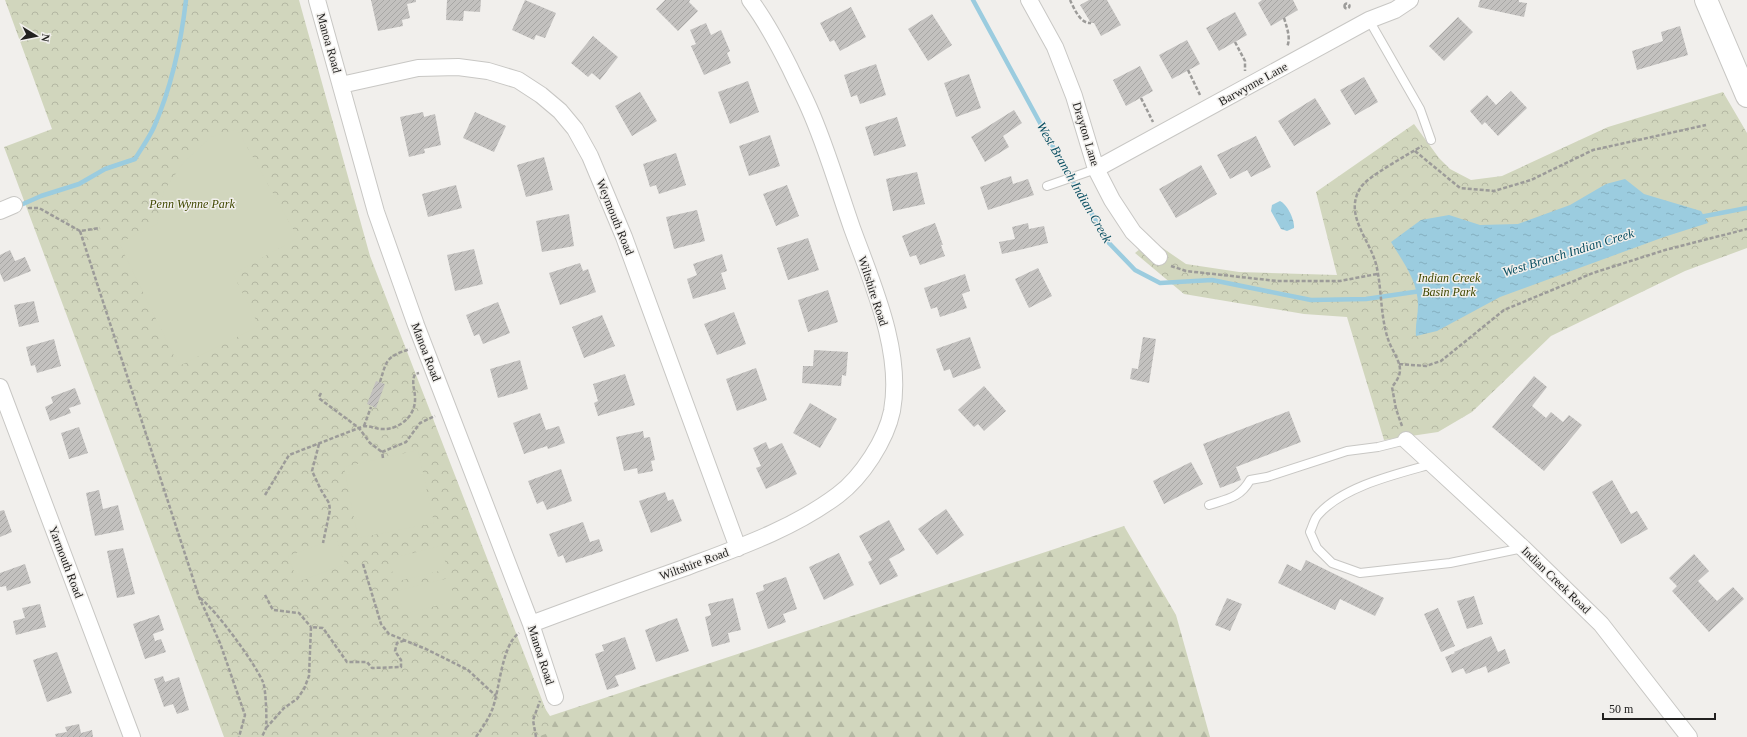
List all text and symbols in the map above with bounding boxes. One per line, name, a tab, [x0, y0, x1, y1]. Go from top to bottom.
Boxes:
street label: Manoa Road	[314, 11, 344, 75]
north arrow	[16, 16, 56, 56]
text: N	[39, 33, 52, 43]
street label: Barwynne Lane	[1216, 59, 1290, 109]
street label: Drayton Lane	[1070, 100, 1102, 168]
water label: West Branch Indian Creek	[1034, 119, 1115, 245]
street label: Weymouth Road	[593, 177, 637, 257]
park label: Penn Wynne Park	[148, 197, 235, 211]
water label: West Branch Indian Creek	[1501, 225, 1636, 280]
street label: Wiltshire Road	[855, 254, 891, 328]
park label: Indian Creek Basin Park	[1417, 271, 1481, 299]
street label: Manoa Road	[408, 321, 444, 383]
street label: Yarmouth Road	[46, 524, 86, 600]
street label: Indian Creek Road	[1519, 543, 1593, 617]
street label: Wiltshire Road	[658, 545, 730, 583]
street label: Manoa Road	[525, 624, 557, 686]
scale bar	[1603, 695, 1715, 721]
text: 50 m	[1609, 702, 1634, 716]

